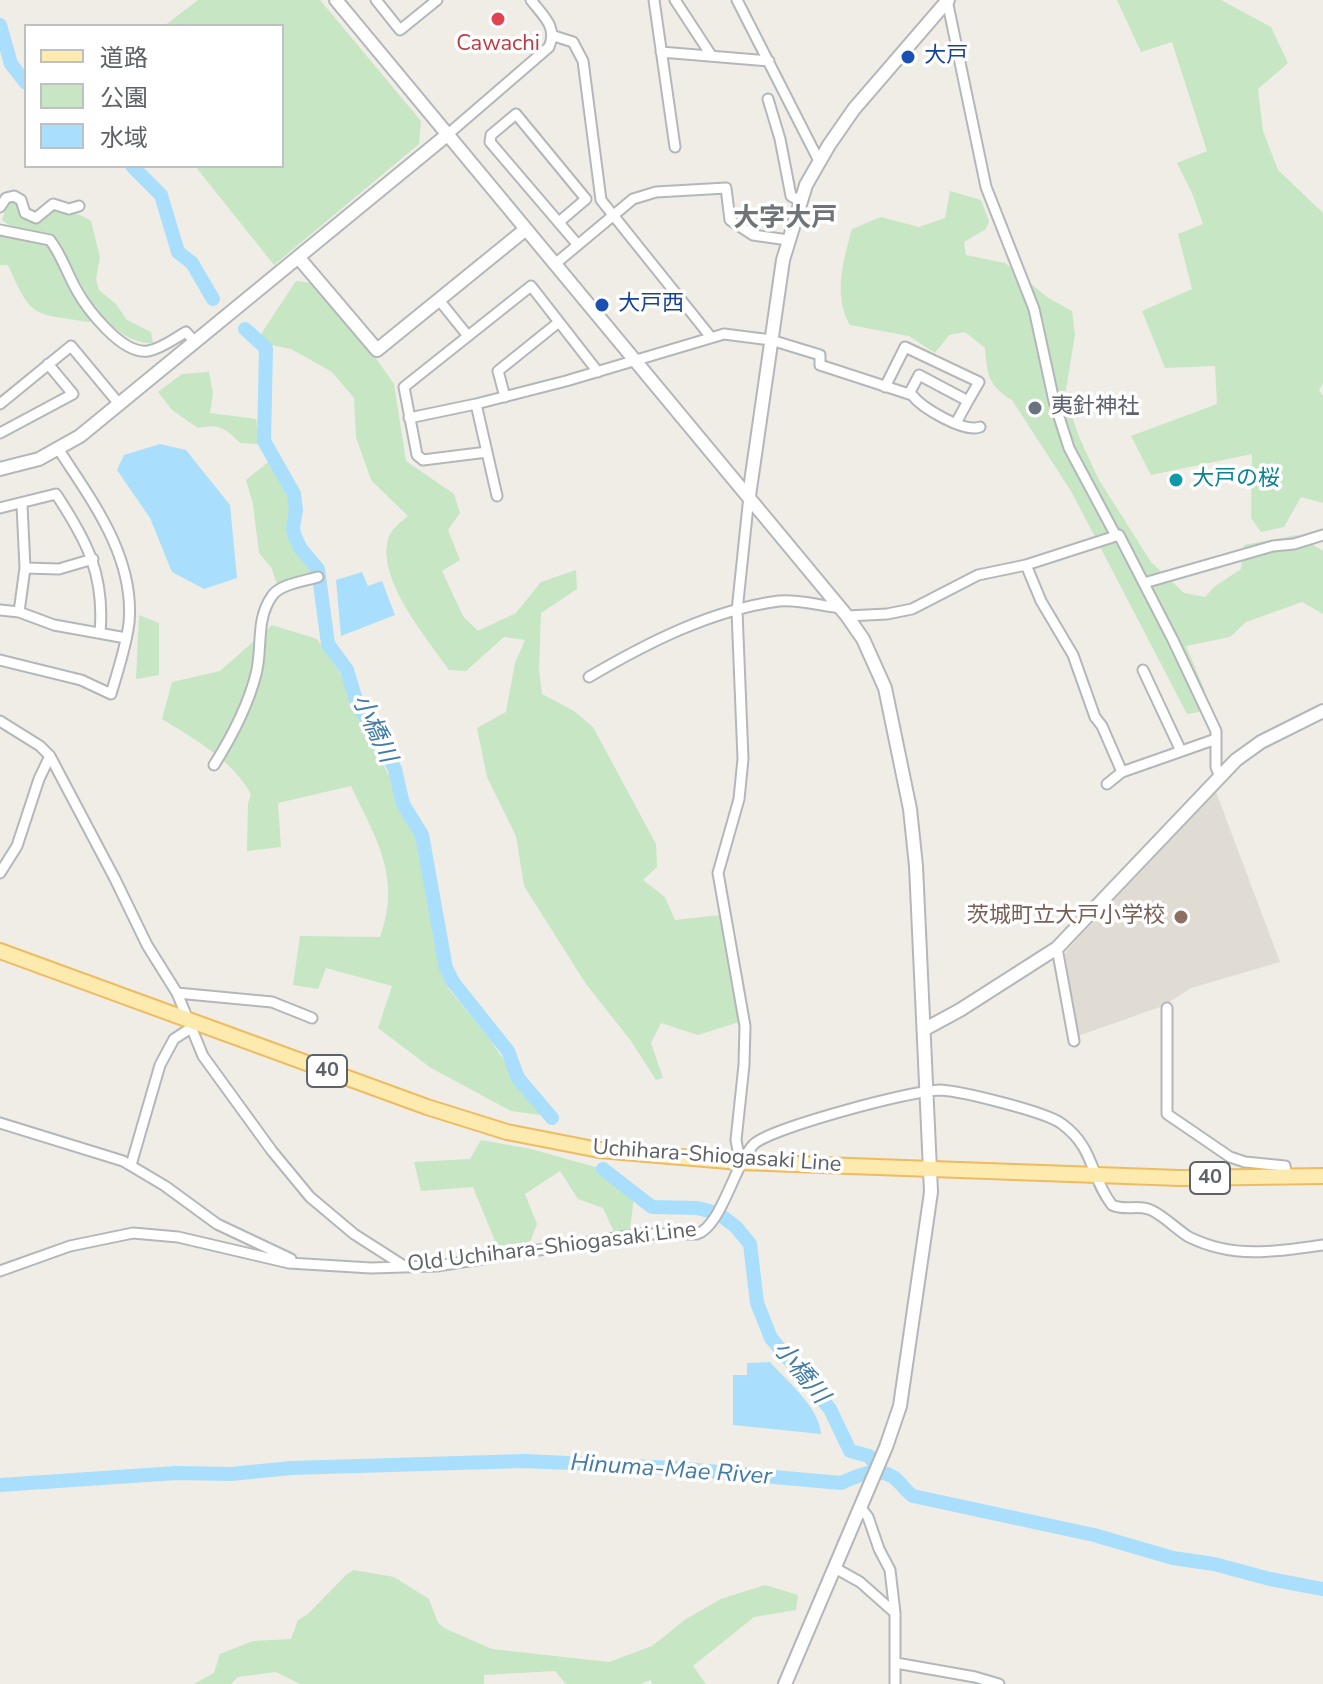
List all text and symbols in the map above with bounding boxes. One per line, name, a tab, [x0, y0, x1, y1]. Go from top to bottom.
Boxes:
marker: Cawachi	[489, 10, 507, 28]
legend	[24, 24, 284, 168]
place label: Cawachi	[456, 32, 540, 58]
text: 道路	[100, 42, 148, 74]
place label: 大戸	[924, 44, 968, 70]
marker: 大戸	[899, 48, 917, 66]
text: 公園	[100, 82, 148, 114]
text: 水域	[100, 122, 148, 154]
district label: 大字大戸	[733, 204, 837, 236]
place label: 大戸西	[618, 292, 684, 318]
marker: 大戸西	[593, 296, 611, 314]
place label: 夷針神社	[1051, 395, 1139, 421]
marker: 夷針神社	[1026, 399, 1044, 417]
place label: 大戸の桜	[1192, 467, 1280, 493]
marker: 大戸の桜	[1167, 471, 1185, 489]
water label: 小橋川	[345, 690, 401, 768]
place label: 茨城町立大戸小学校	[967, 904, 1165, 930]
marker: 茨城町立大戸小学校	[1172, 908, 1190, 926]
road number: 40	[307, 1055, 347, 1087]
street label: Uchihara-Shiogasaki Line	[592, 1135, 842, 1179]
road number: 40	[1190, 1162, 1230, 1194]
street label: Old Uchihara-Shiogasaki Line	[406, 1217, 698, 1279]
water label: 小橋川	[766, 1336, 834, 1410]
water label: Hinuma-Mae River	[569, 1450, 773, 1492]

